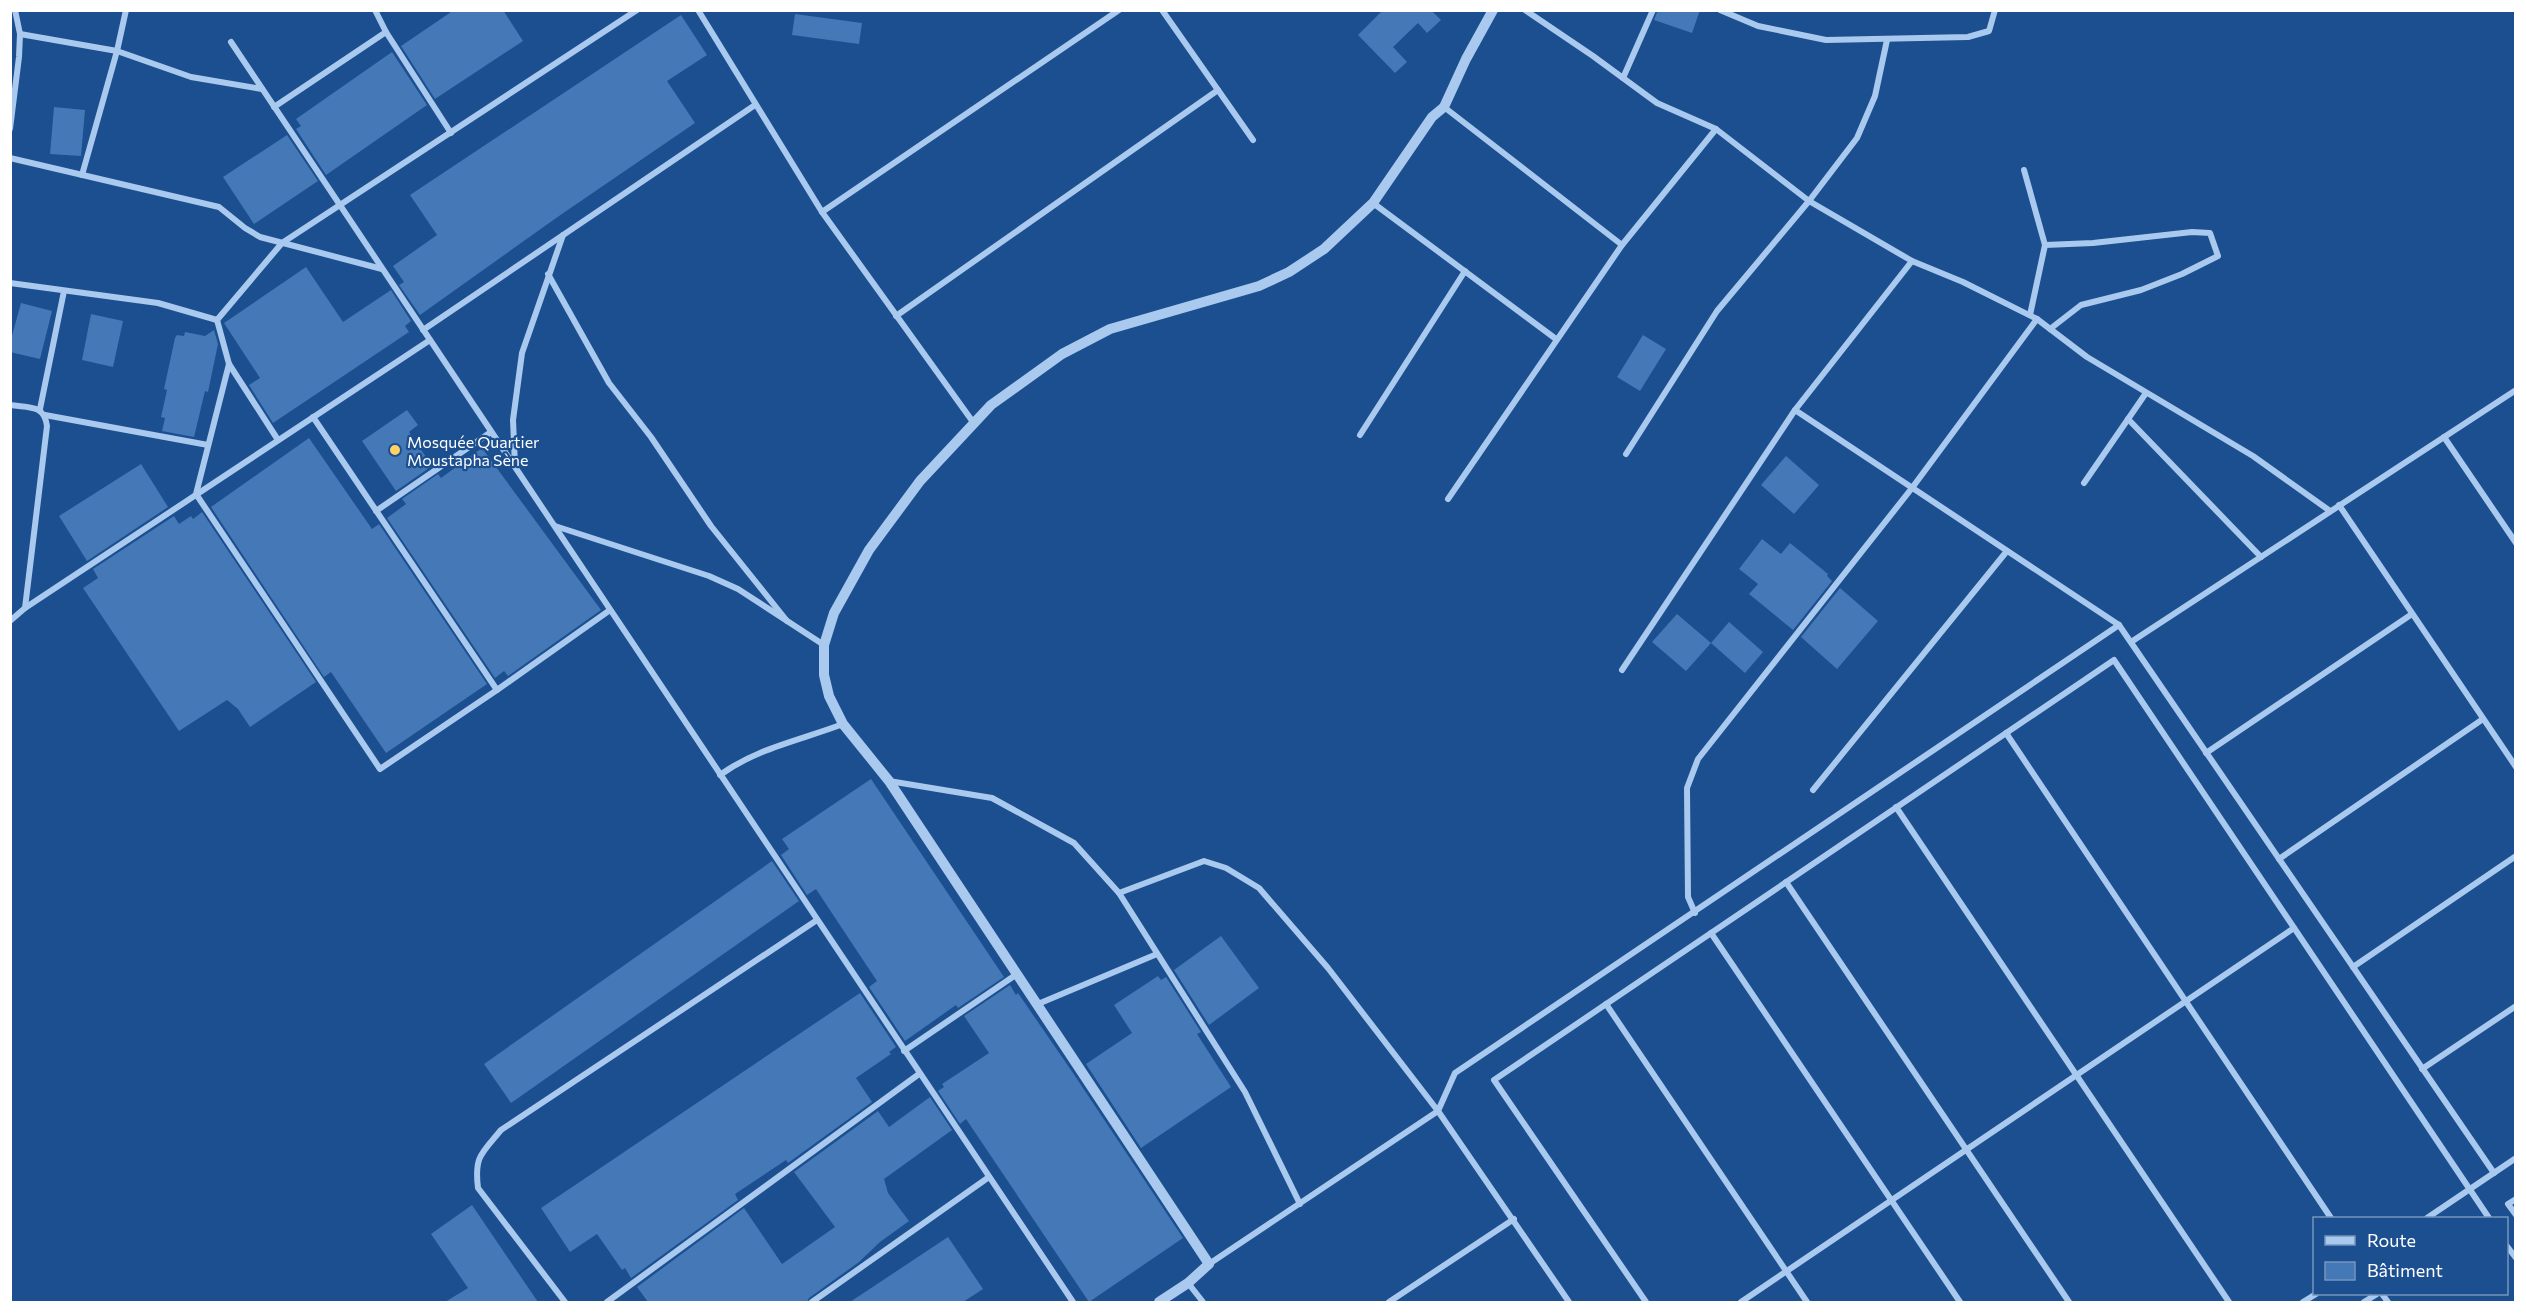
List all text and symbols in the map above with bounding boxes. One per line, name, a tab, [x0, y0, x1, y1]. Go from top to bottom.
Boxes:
place label: Mosquée Quartier Moustapha Sène	[407, 432, 540, 469]
marker: Mosquée Quartier Moustapha Sène	[388, 443, 402, 457]
legend	[2313, 1217, 2508, 1295]
text: Route	[2367, 1229, 2416, 1251]
text: Bâtiment	[2367, 1259, 2443, 1281]

